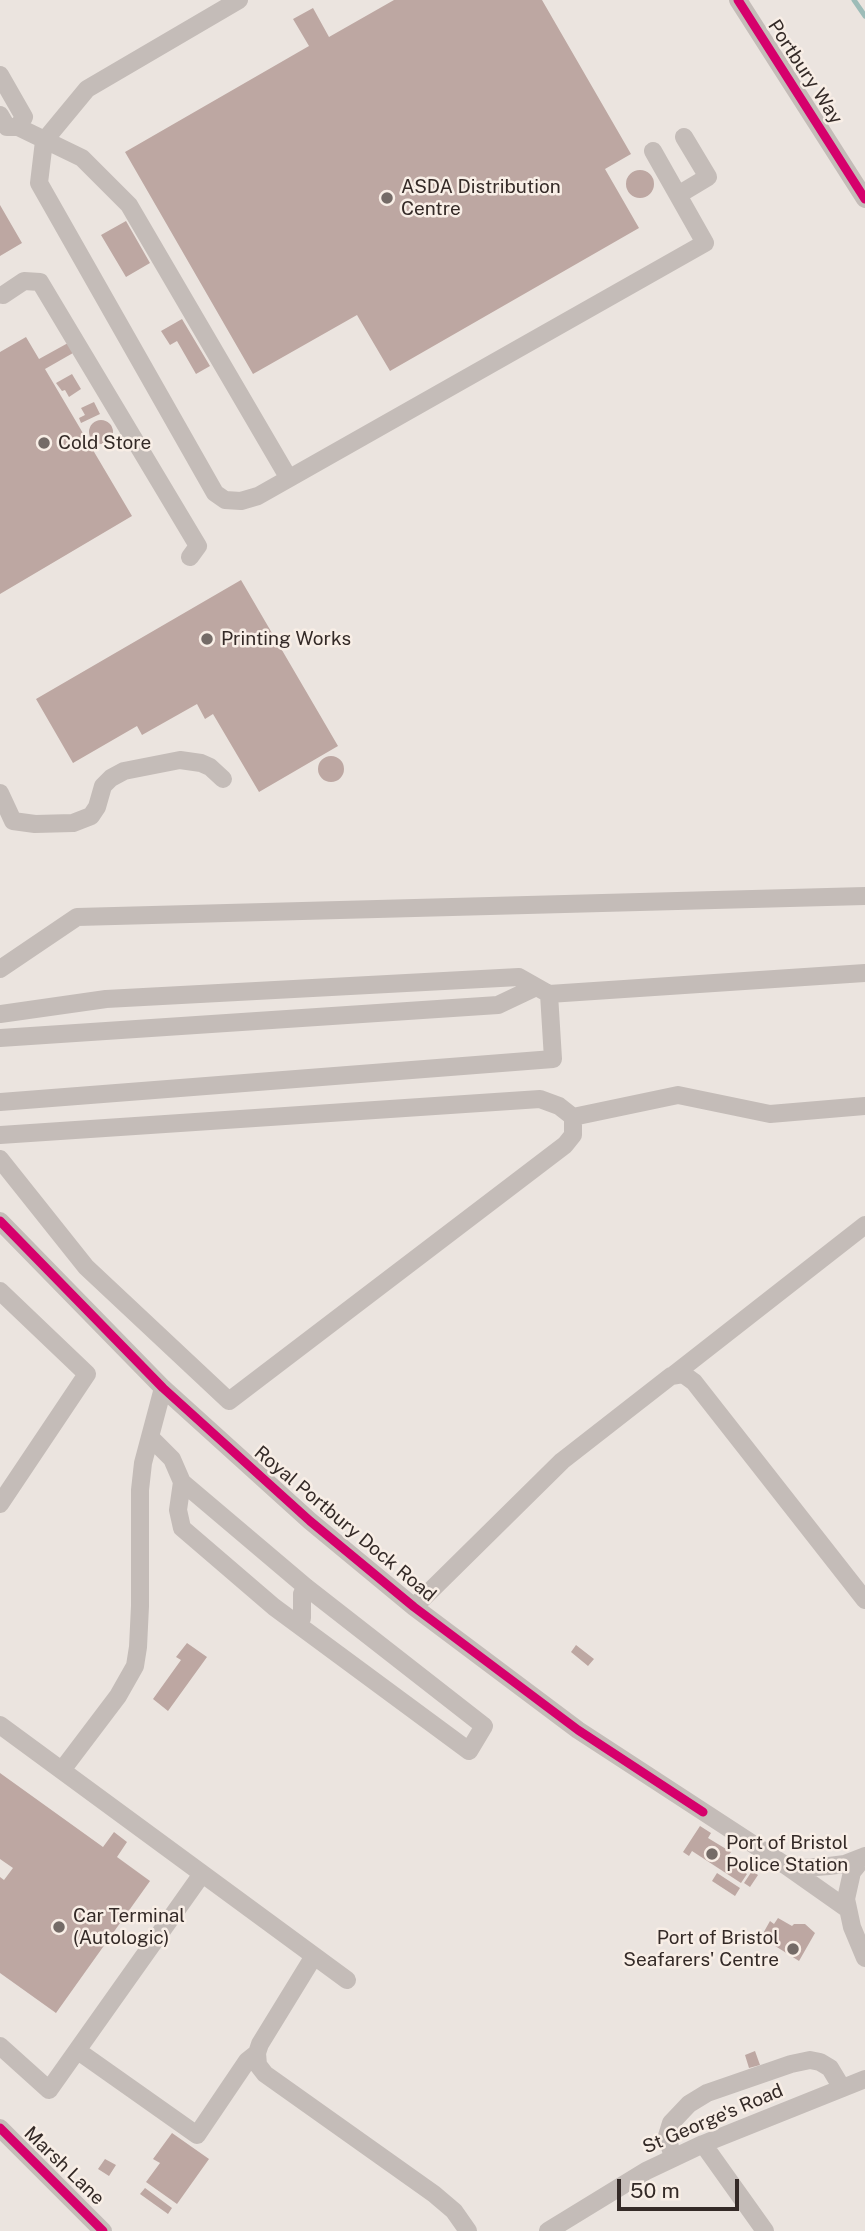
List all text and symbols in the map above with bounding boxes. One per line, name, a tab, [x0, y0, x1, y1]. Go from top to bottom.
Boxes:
street label: Portbury Way	[763, 16, 847, 128]
place label: ASDA Distribution Centre	[401, 176, 561, 220]
marker: ASDA Distribution Centre	[379, 190, 395, 206]
place label: Cold Store	[58, 432, 151, 454]
marker: Cold Store	[36, 435, 52, 451]
place label: Printing Works	[221, 628, 351, 650]
marker: Printing Works	[199, 631, 215, 647]
street label: Royal Portbury Dock Road	[249, 1441, 441, 1607]
place label: Port of Bristol Police Station	[726, 1832, 848, 1876]
marker: Port of Bristol Police Station	[704, 1846, 720, 1862]
place label: Car Terminal (Autologic)	[73, 1905, 185, 1949]
marker: Car Terminal (Autologic)	[51, 1919, 67, 1935]
place label: Port of Bristol Seafarers' Centre	[623, 1927, 779, 1971]
marker: Port of Bristol Seafarers' Centre	[785, 1941, 801, 1957]
street label: St George's Road	[639, 2079, 787, 2159]
street label: Marsh Lane	[19, 2122, 109, 2210]
scale bar	[620, 2164, 742, 2208]
text: 50 m	[630, 2178, 680, 2203]

